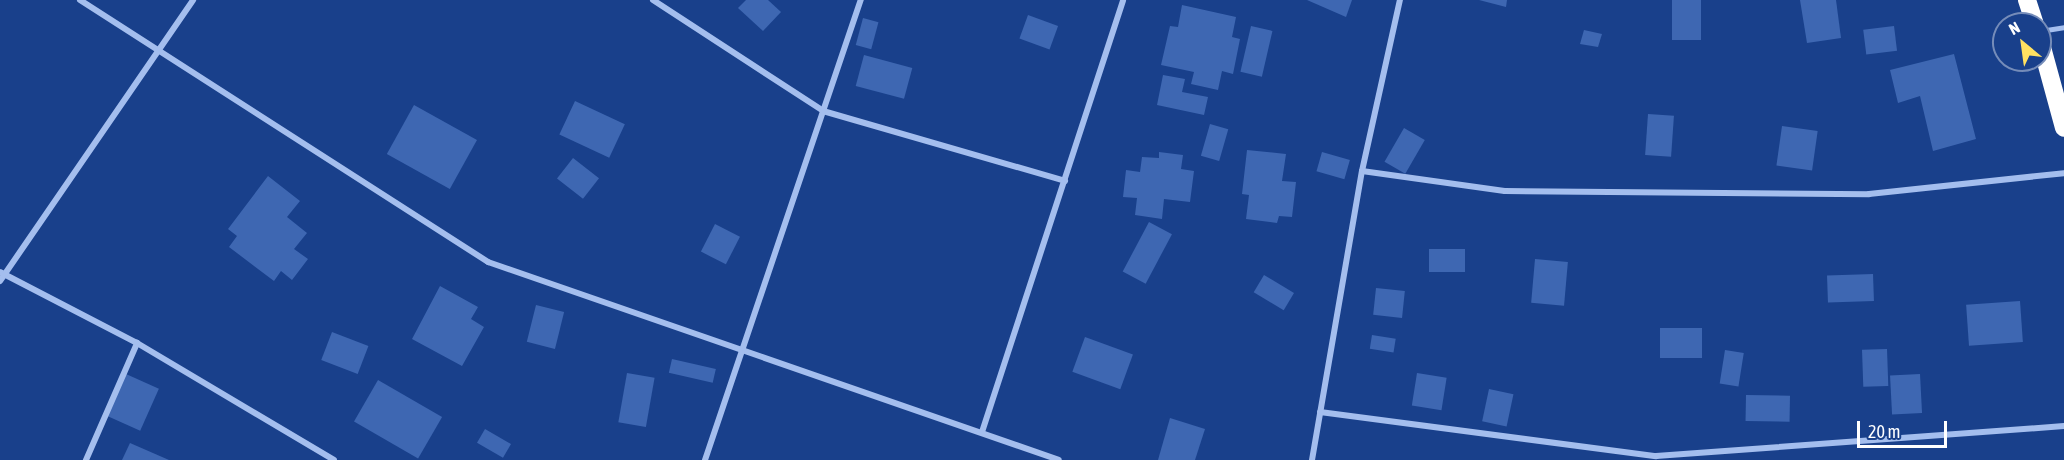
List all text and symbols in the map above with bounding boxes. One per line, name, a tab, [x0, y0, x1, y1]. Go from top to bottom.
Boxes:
north arrow	[1992, 12, 2052, 72]
text: N	[2006, 18, 2023, 38]
scale bar	[1860, 409, 1950, 447]
text: 20 m	[1868, 421, 1900, 442]

